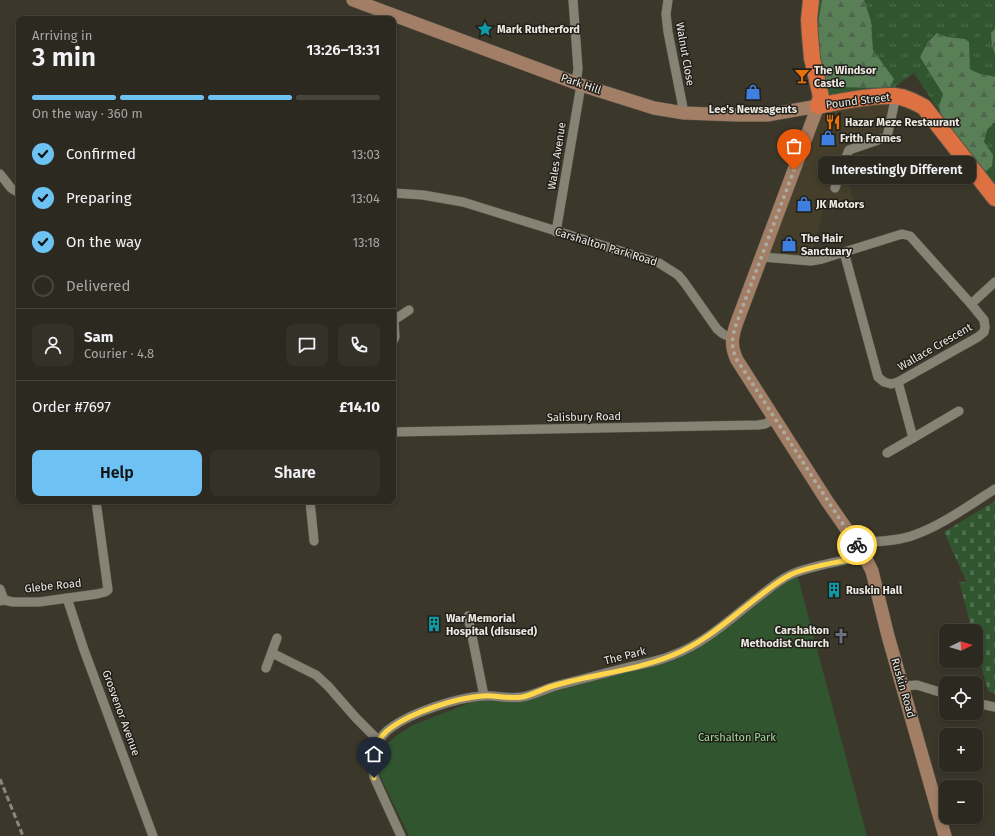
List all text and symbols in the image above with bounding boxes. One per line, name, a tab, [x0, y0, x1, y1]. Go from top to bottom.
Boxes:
place icon: Mark Rutherford	[476, 20, 494, 38]
street label: Walnut Close	[673, 21, 697, 87]
place label: Mark Rutherford	[497, 23, 580, 36]
text: Arriving in	[32, 28, 92, 43]
text: 13:26–13:31	[306, 41, 380, 59]
text: 3 min	[32, 42, 96, 73]
place label: The Windsor Castle	[814, 64, 877, 90]
bar icon: The Windsor Castle	[793, 67, 811, 85]
street label: Park Hill	[559, 71, 603, 97]
shop icon: Lee's Newsagents	[744, 83, 762, 101]
street label: Pound Street	[825, 91, 891, 111]
place label: Lee's Newsagents	[709, 103, 798, 116]
text: On the way · 360 m	[32, 106, 143, 121]
restaurant icon: Hazar Meze Restaurant	[824, 113, 842, 131]
place label: Hazar Meze Restaurant	[845, 116, 960, 129]
street label: Wales Avenue	[545, 121, 569, 191]
pin	[777, 129, 811, 170]
shop icon: Frith Frames	[819, 129, 837, 147]
place label: Frith Frames	[840, 132, 902, 145]
icon: bag	[783, 135, 805, 157]
icon: check	[32, 143, 54, 165]
text: Confirmed	[66, 145, 136, 163]
text: 13:03	[351, 147, 380, 162]
callout: Interestingly Different	[818, 156, 976, 184]
text: Interestingly Different	[832, 162, 962, 177]
icon: check	[32, 187, 54, 209]
text: Preparing	[66, 189, 131, 207]
text: 13:04	[351, 191, 380, 206]
shop icon: JK Motors	[795, 195, 813, 213]
place label: JK Motors	[815, 198, 865, 211]
street label: Carshalton Park Road	[553, 225, 659, 269]
icon: check	[32, 231, 54, 253]
place label: The Hair Sanctuary	[801, 232, 852, 258]
text: On the way	[66, 233, 141, 251]
text: 13:18	[352, 235, 380, 250]
shop icon: The Hair Sanctuary	[780, 235, 798, 253]
text: Delivered	[66, 277, 130, 295]
street label: Wallace Crescent	[896, 320, 974, 373]
button: person	[32, 324, 74, 366]
button: chat	[286, 324, 328, 366]
button: phone	[338, 324, 380, 366]
text: Sam	[84, 328, 113, 346]
text: Courier · 4.8	[84, 346, 154, 361]
text: Order #7697	[32, 398, 111, 416]
text: £14.10	[339, 398, 380, 416]
street label: Salisbury Road	[547, 410, 621, 424]
button: Help	[32, 450, 202, 496]
button: Share	[210, 450, 380, 496]
courier	[837, 525, 877, 565]
icon: bike	[846, 534, 868, 556]
street label: Glebe Road	[24, 577, 82, 595]
building icon: Ruskin Hall	[825, 581, 843, 599]
place label: Ruskin Hall	[846, 584, 903, 597]
place label: War Memorial Hospital (disused)	[446, 612, 538, 638]
building icon: War Memorial Hospital (disused)	[425, 615, 443, 633]
place label: Carshalton Methodist Church	[741, 624, 829, 650]
north arrow	[939, 624, 983, 668]
map controls	[939, 624, 983, 824]
church icon: Carshalton Methodist Church	[832, 627, 850, 645]
street label: The Park	[603, 644, 648, 667]
street label: Ruskin Road	[888, 657, 918, 719]
street label: Grosvenor Avenue	[99, 668, 143, 758]
button: locate	[939, 676, 983, 720]
button: +	[939, 728, 983, 772]
park label: Carshalton Park	[698, 731, 776, 744]
pin	[357, 737, 391, 778]
icon: home	[363, 743, 385, 765]
button: −	[939, 780, 983, 824]

